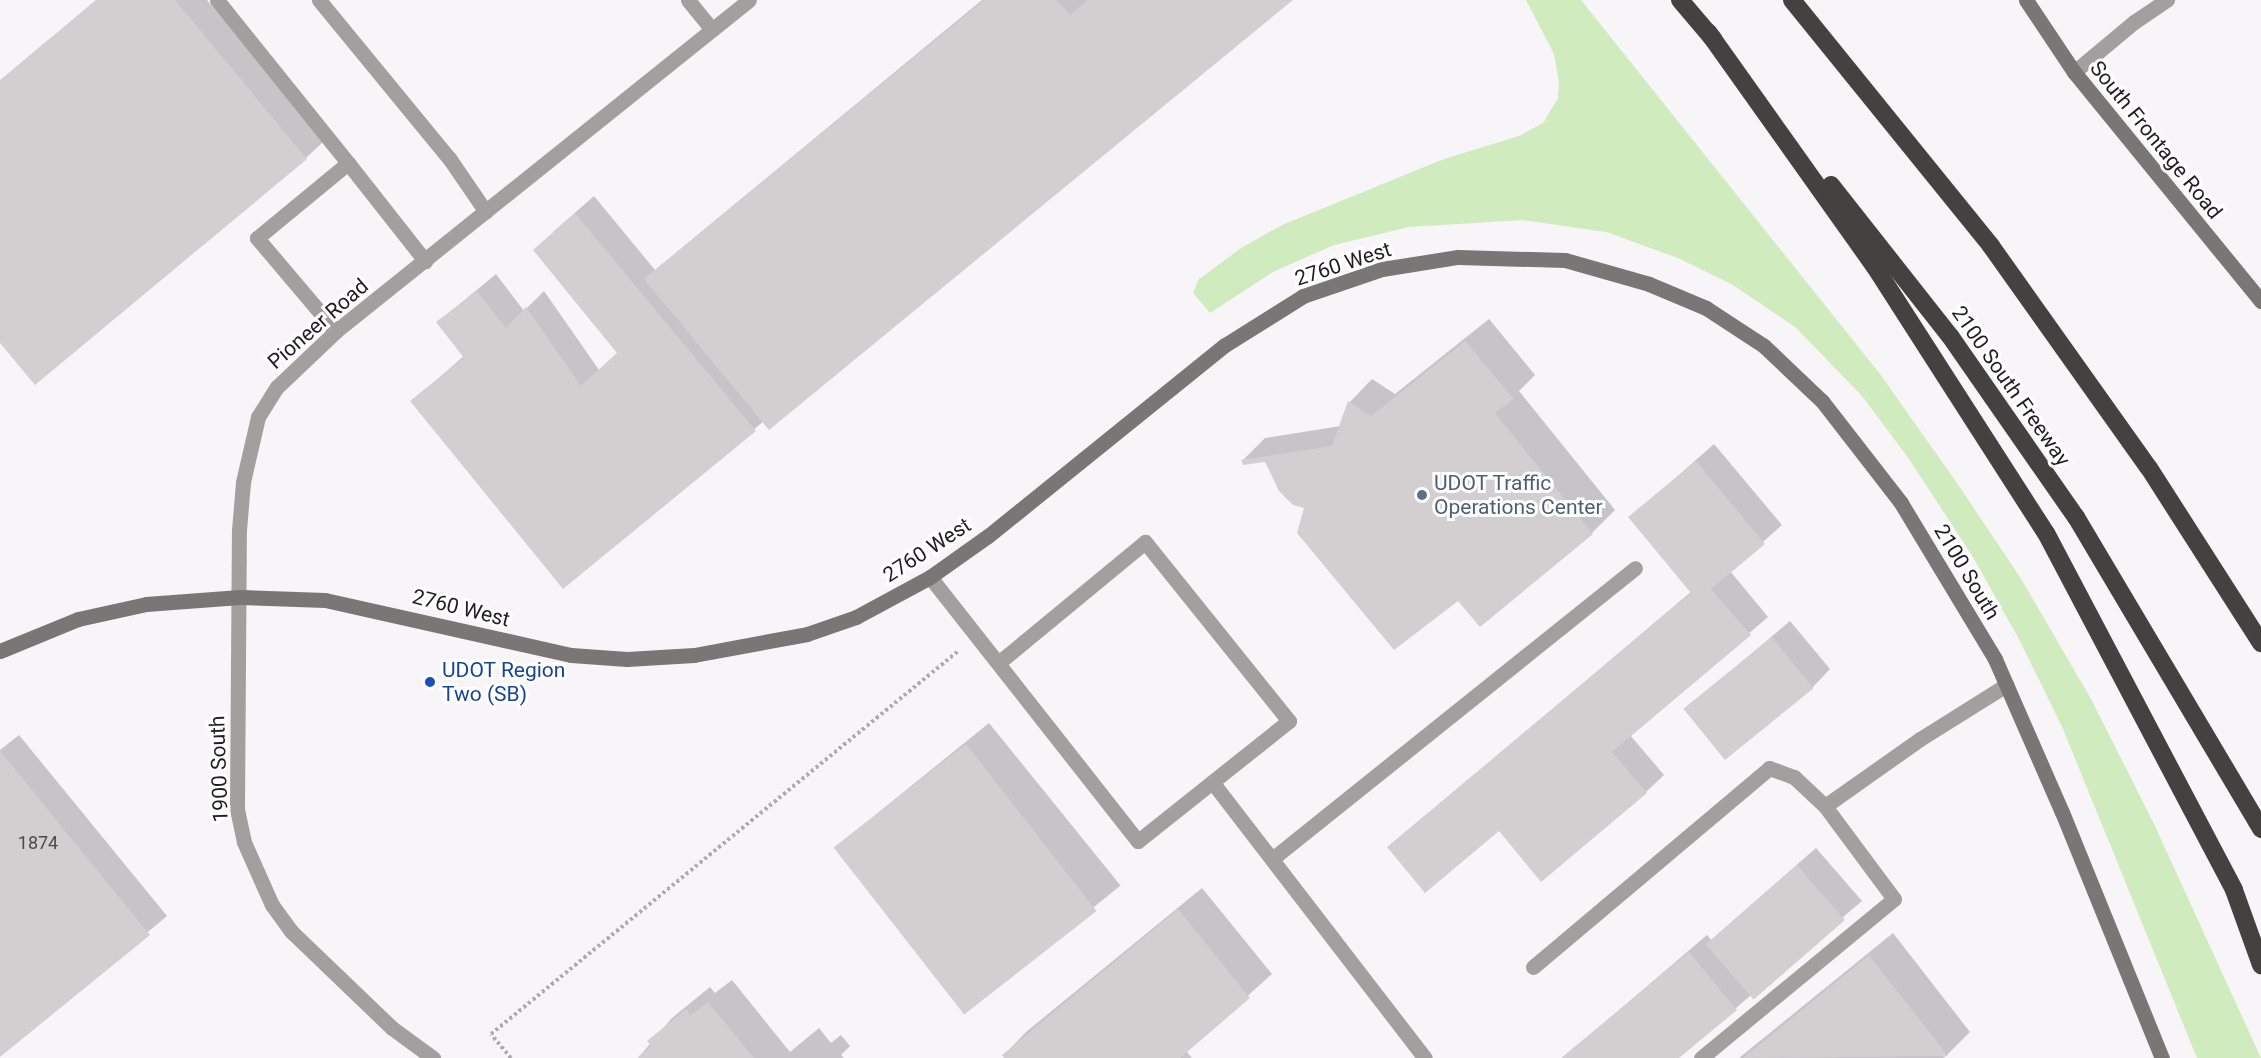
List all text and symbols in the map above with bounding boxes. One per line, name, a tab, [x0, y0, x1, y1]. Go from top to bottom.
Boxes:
street label: South Frontage Road	[2085, 56, 2227, 224]
street label: 2760 West	[1292, 237, 1394, 291]
street label: Pioneer Road	[263, 274, 373, 374]
street label: 2100 South Freeway	[1946, 301, 2076, 471]
place label: UDOT Traffic Operations Center	[1434, 470, 1603, 520]
marker: UDOT Traffic Operations Center	[1415, 488, 1429, 502]
street label: 2760 West	[878, 512, 976, 588]
street label: 2100 South	[1929, 520, 2005, 624]
street label: 2760 West	[410, 584, 512, 632]
place label: UDOT Region Two (SB)	[442, 657, 566, 707]
marker: UDOT Region Two (SB)	[423, 675, 437, 689]
street label: 1900 South	[205, 715, 233, 823]
house number: 1874	[18, 832, 58, 854]

